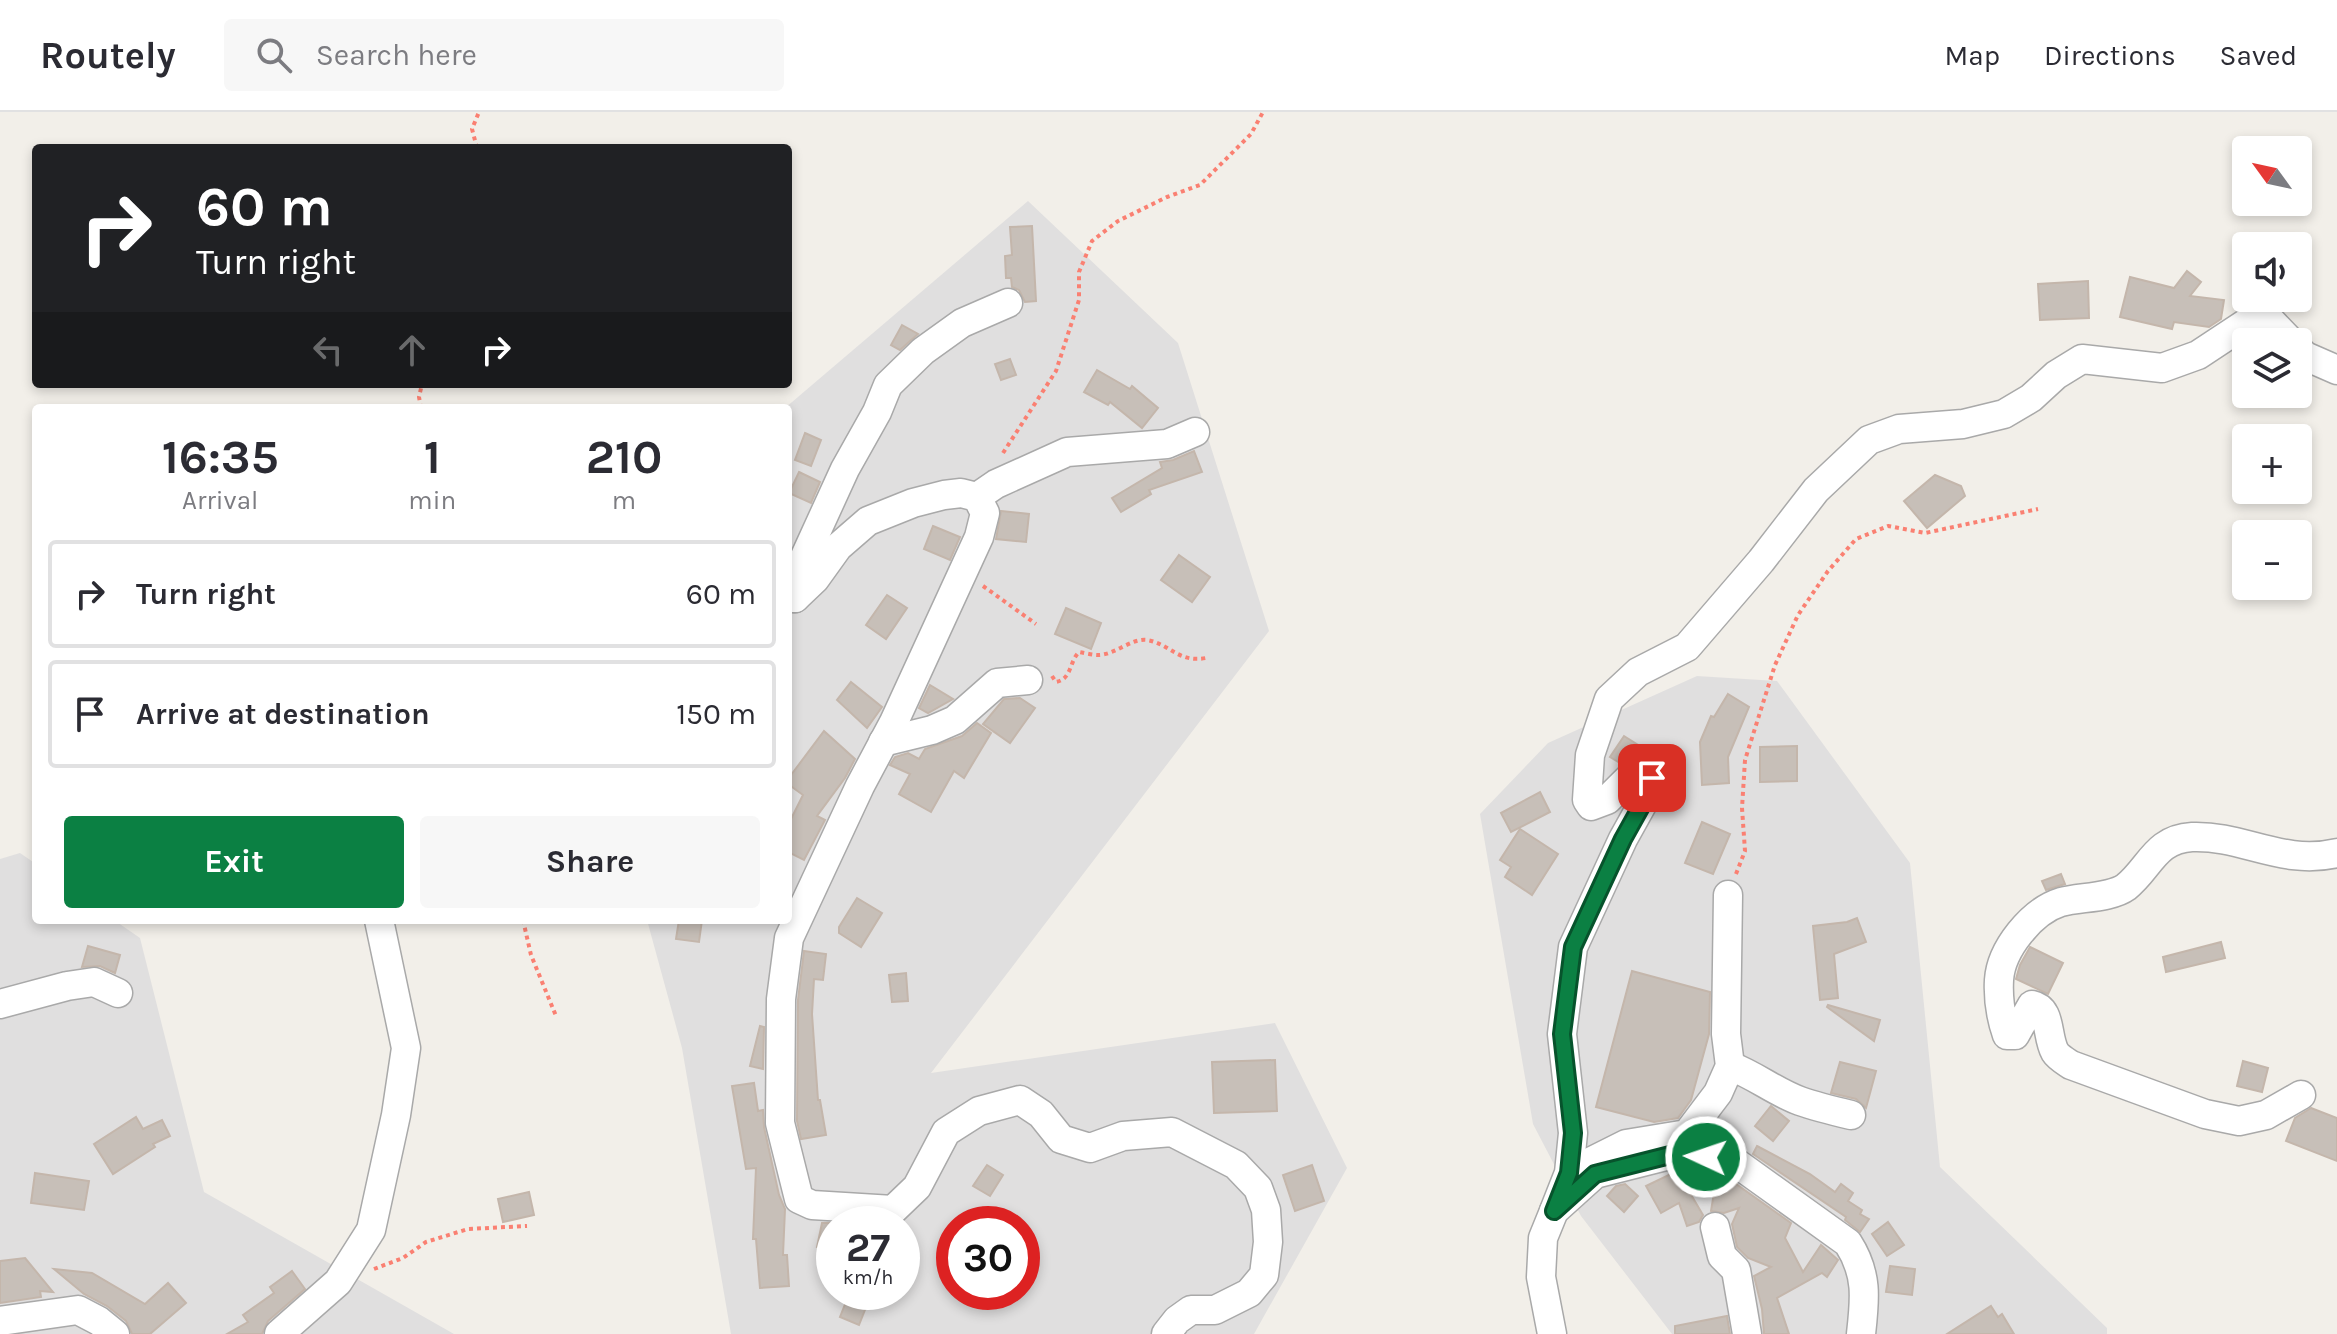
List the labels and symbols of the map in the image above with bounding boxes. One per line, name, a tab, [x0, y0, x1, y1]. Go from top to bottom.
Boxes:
north arrow	[2232, 136, 2312, 216]
pin	[1618, 744, 1686, 812]
position arrow	[1664, 1115, 1748, 1199]
speed limit sign: 30	[936, 1206, 1040, 1310]

